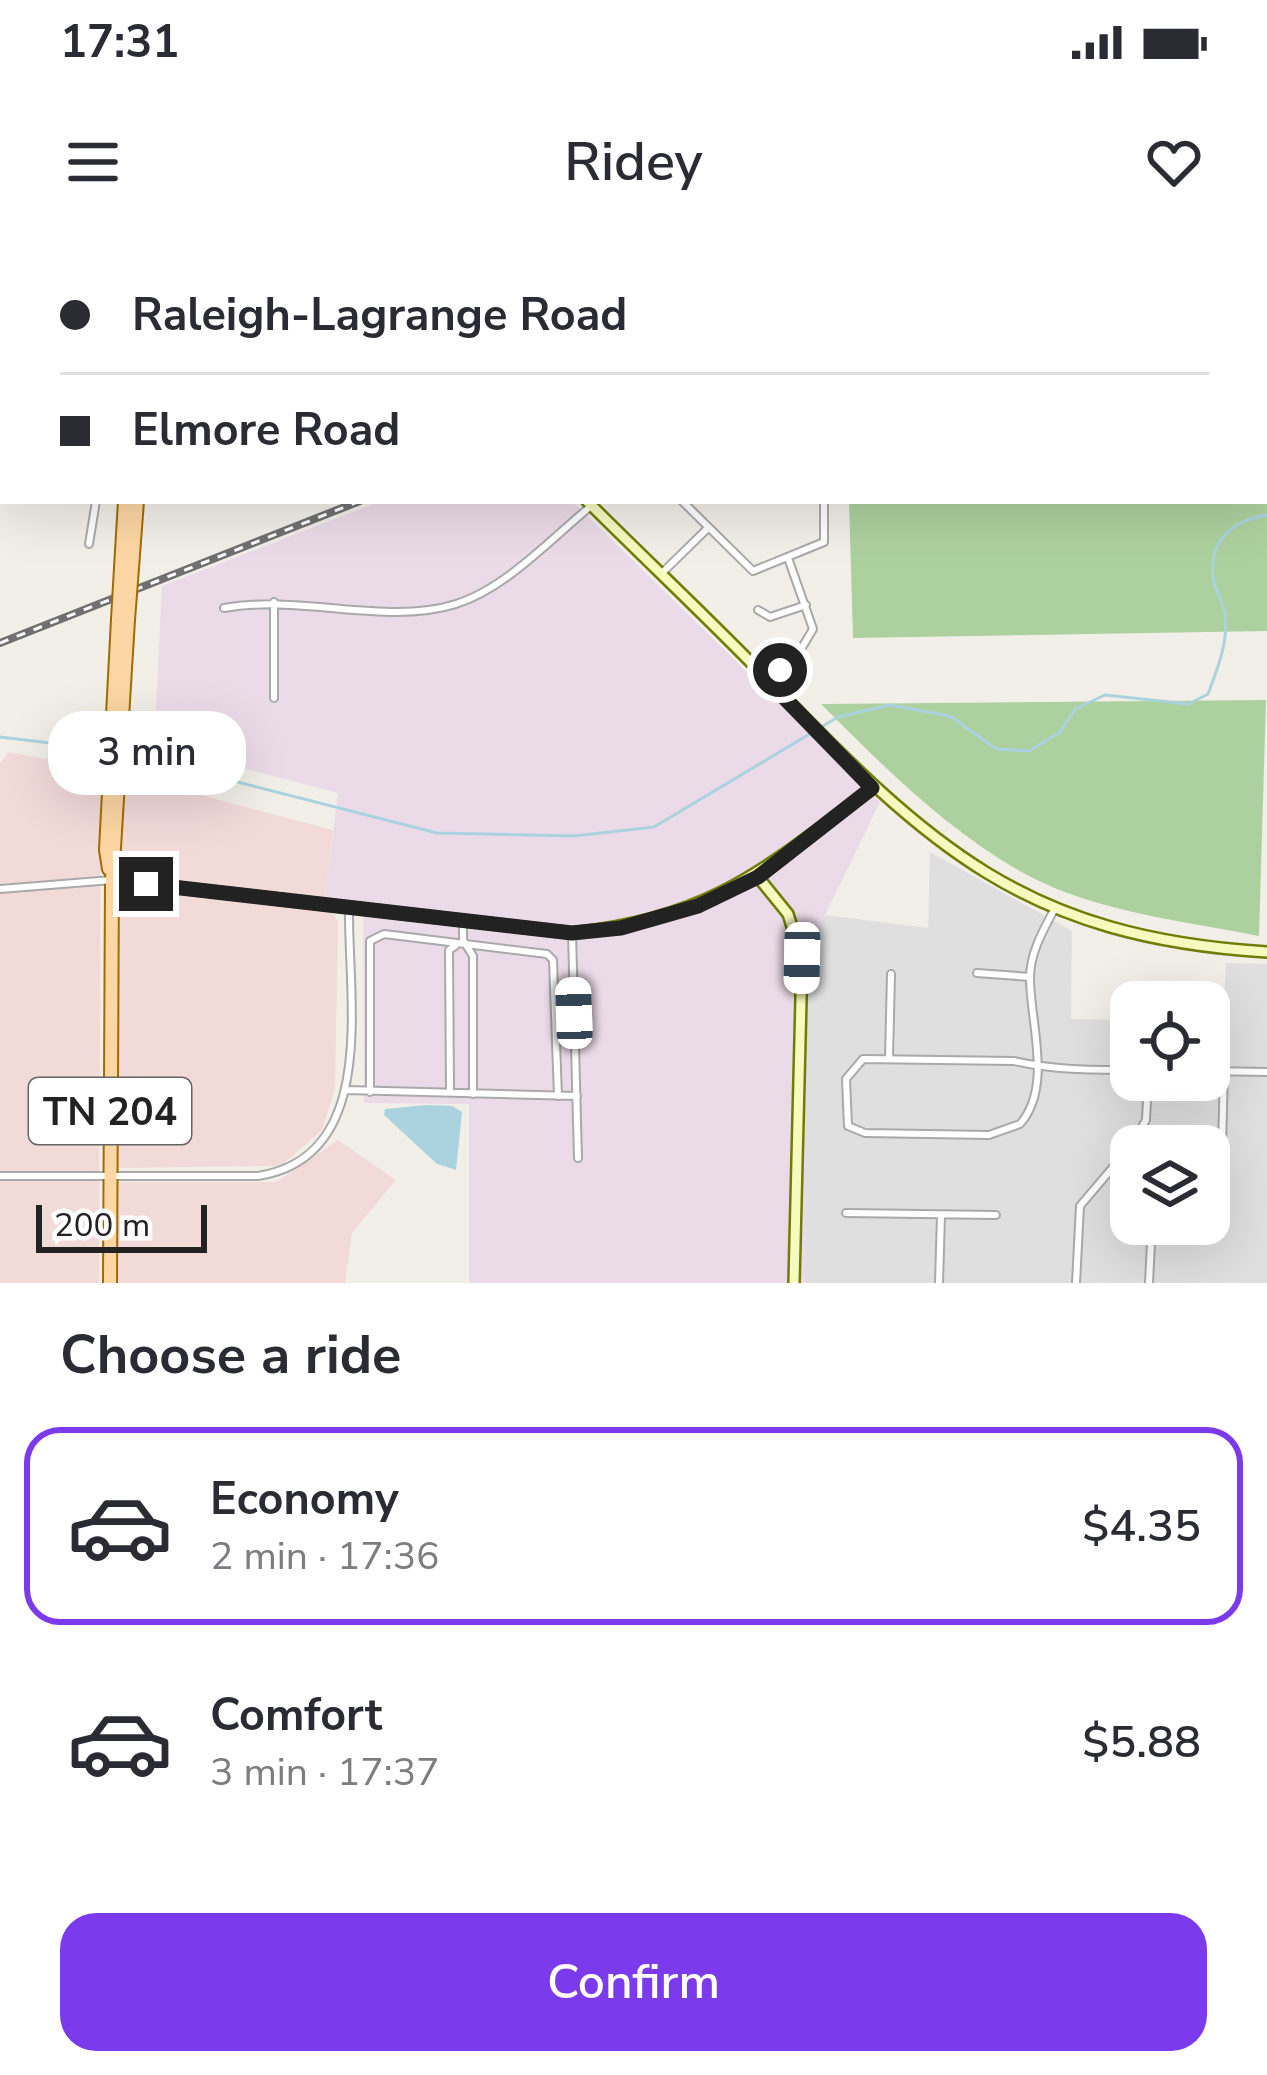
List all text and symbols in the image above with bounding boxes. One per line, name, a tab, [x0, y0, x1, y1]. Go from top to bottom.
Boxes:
text: 17:31	[60, 12, 179, 73]
text: Ridey	[564, 125, 703, 199]
icon: menu	[60, 129, 126, 195]
icon: heart	[1141, 129, 1207, 195]
text: Raleigh-Lagrange Road	[132, 285, 627, 346]
text: Elmore Road	[132, 400, 400, 461]
route start	[753, 643, 807, 697]
callout: 3 min	[47, 710, 245, 794]
text: 3 min	[97, 726, 197, 779]
route end	[119, 857, 173, 911]
car	[783, 922, 821, 994]
car	[555, 976, 593, 1050]
map controls	[1110, 981, 1230, 1245]
button: locate	[1110, 981, 1230, 1101]
road number: TN 204	[29, 1078, 191, 1144]
button: layers	[1110, 1125, 1230, 1245]
scale bar	[36, 1199, 207, 1252]
text: 200 m	[54, 1203, 150, 1248]
text: Choose a ride	[60, 1318, 401, 1392]
text: Economy	[210, 1469, 399, 1530]
icon: car	[66, 1472, 174, 1580]
text: $4.35	[1082, 1496, 1201, 1557]
text: 2 min · 17:36	[210, 1530, 439, 1583]
text: Comfort	[210, 1685, 382, 1746]
icon: car	[66, 1688, 174, 1796]
text: $5.88	[1082, 1712, 1201, 1773]
text: 3 min · 17:37	[210, 1746, 439, 1799]
button: Confirm	[60, 1913, 1207, 2051]

